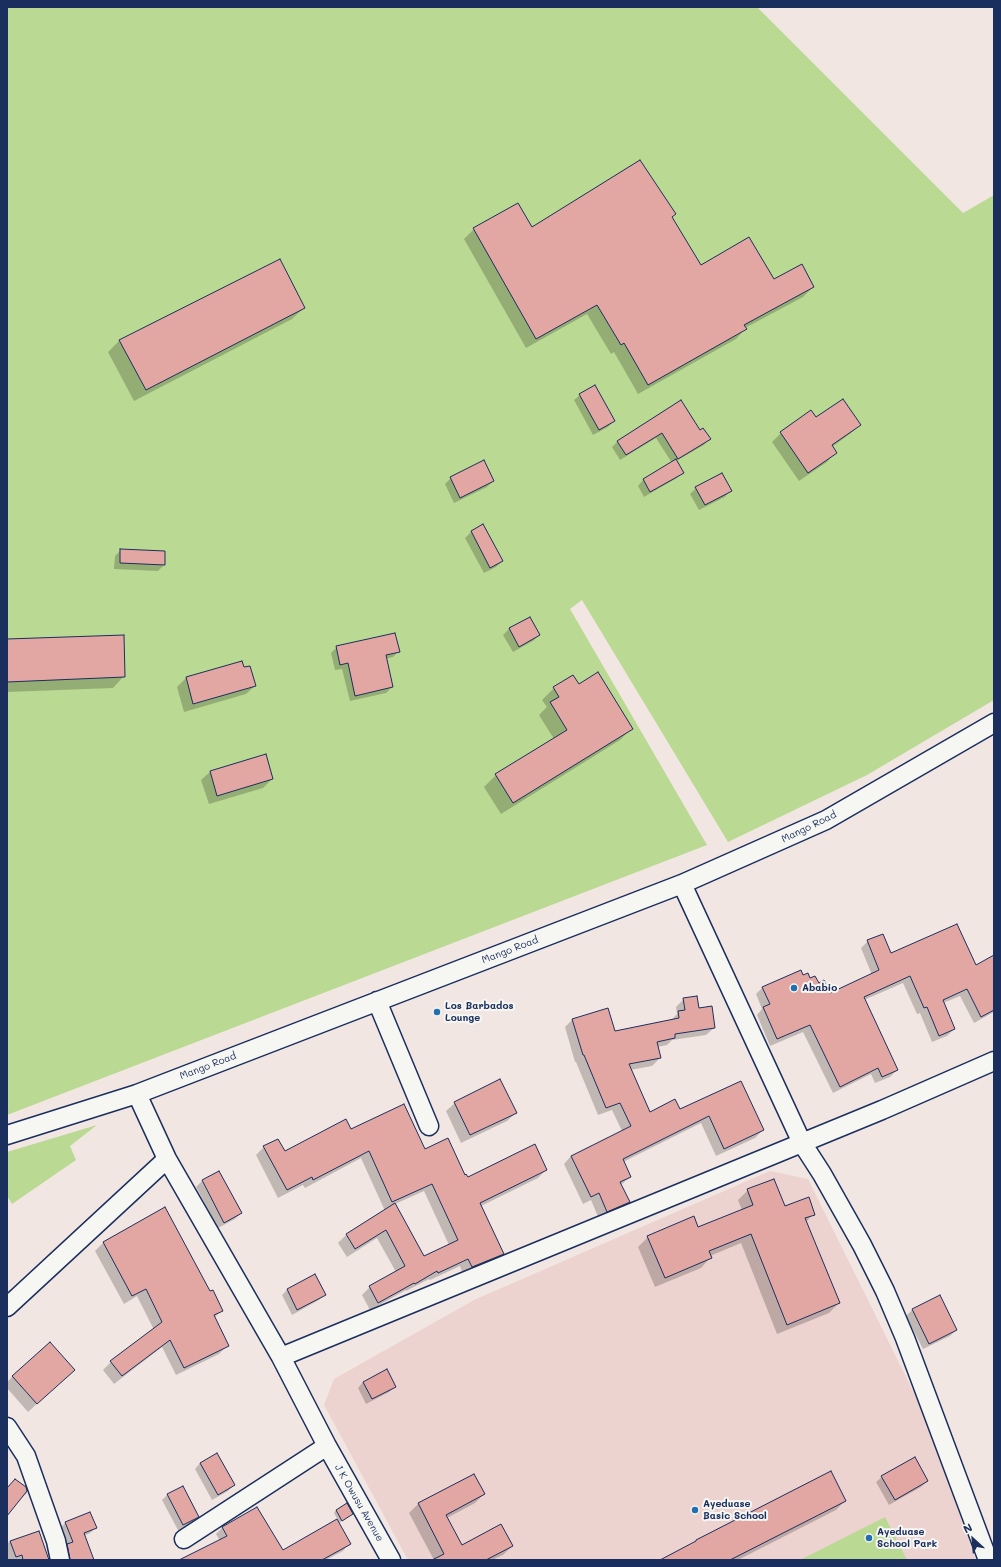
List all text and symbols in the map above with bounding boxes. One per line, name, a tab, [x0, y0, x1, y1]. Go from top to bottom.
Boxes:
street label: Mango Road	[780, 809, 838, 845]
street label: Mango Road	[480, 934, 540, 966]
place label: Ababio	[802, 982, 837, 994]
marker: Ababio	[789, 983, 799, 993]
place label: Los Barbados Lounge	[445, 1000, 514, 1024]
marker: Los Barbados Lounge	[432, 1007, 442, 1017]
street label: Mango Road	[178, 1050, 238, 1082]
street label: J K Owusu Avenue	[332, 1462, 386, 1544]
place label: Ayeduase Basic School	[703, 1498, 767, 1522]
marker: Ayeduase Basic School	[690, 1505, 700, 1515]
north arrow	[953, 1519, 993, 1559]
text: N	[960, 1519, 975, 1536]
place label: Ayeduase School Park	[877, 1526, 937, 1550]
marker: Ayeduase School Park	[864, 1533, 874, 1543]

